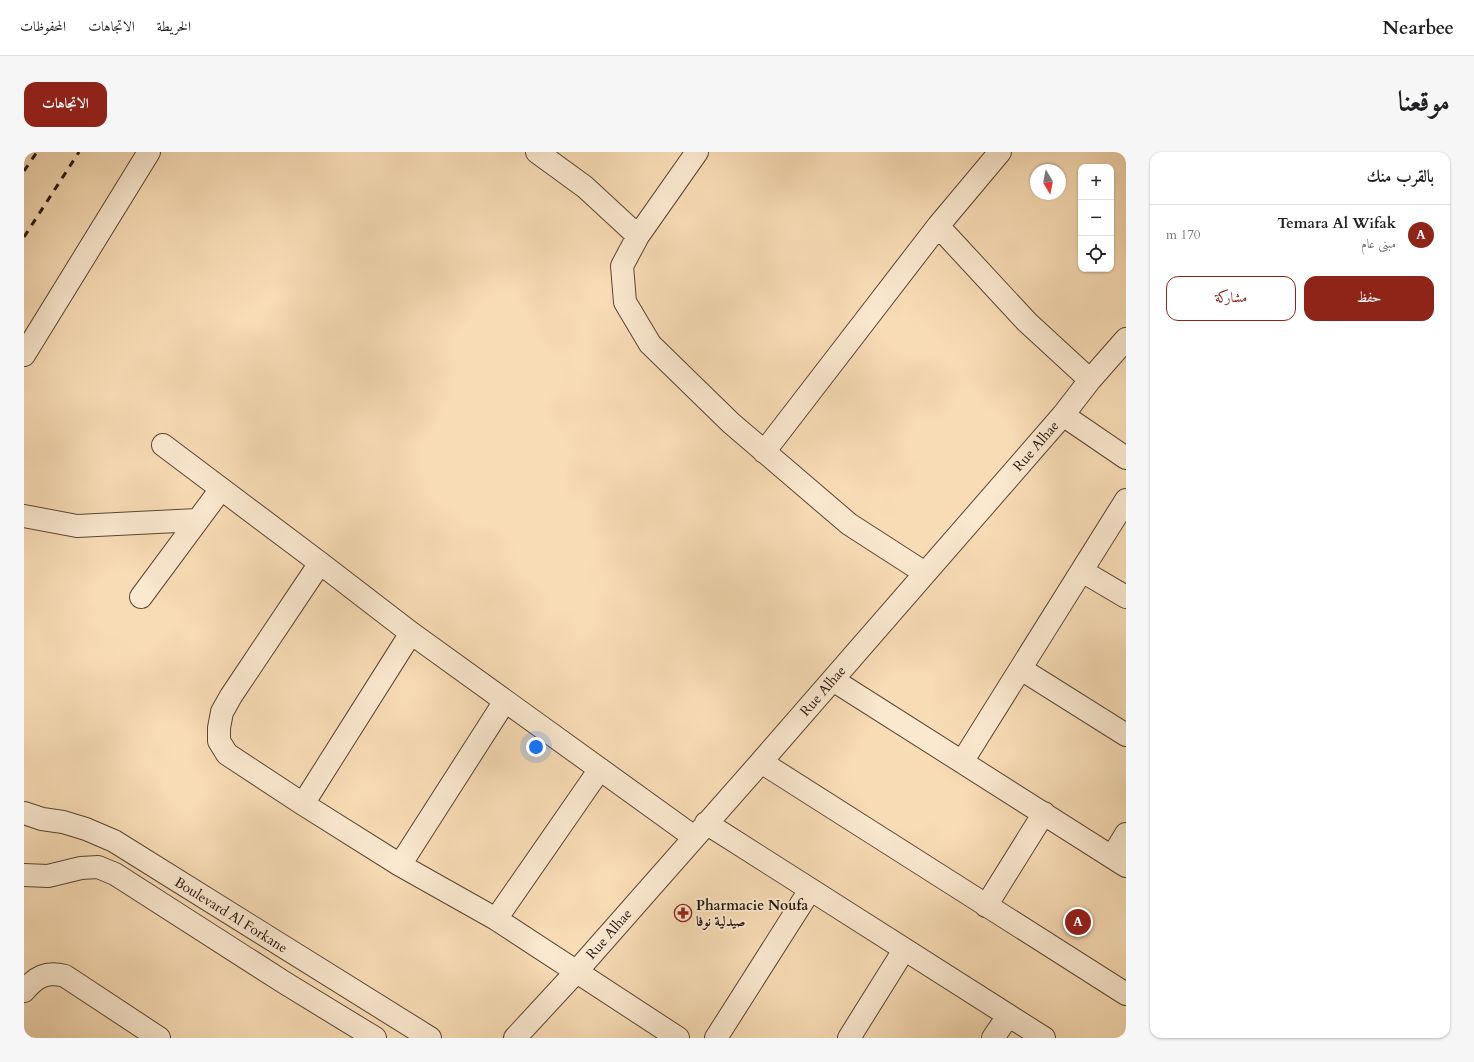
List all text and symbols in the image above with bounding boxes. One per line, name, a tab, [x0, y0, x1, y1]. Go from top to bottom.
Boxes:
text: Nearbee	[1383, 15, 1454, 41]
text: المحفوظات	[20, 17, 66, 36]
text: الاتجاهات	[88, 17, 135, 36]
text: الخريطة	[157, 17, 191, 36]
button: الاتجاهات	[24, 82, 107, 127]
text: موقعنا	[1398, 83, 1450, 121]
north arrow	[1030, 164, 1066, 200]
map controls	[1078, 164, 1114, 272]
button: +	[1078, 164, 1114, 200]
text: بالقرب منك	[1367, 165, 1434, 188]
button: −	[1078, 200, 1114, 236]
text: Temara Al Wifak	[1277, 213, 1396, 233]
text: 170 m	[1166, 226, 1200, 244]
text: A	[1416, 226, 1426, 244]
text: مبنى عام	[1361, 235, 1396, 253]
button: locate	[1078, 236, 1114, 272]
button: مشاركة	[1166, 276, 1296, 321]
button: حفظ	[1304, 276, 1434, 321]
street label: Rue Alhae	[1009, 417, 1063, 475]
street label: Rue Alhae	[796, 662, 850, 720]
your location	[526, 737, 546, 757]
street label: Boulevard Al Forkane	[171, 873, 291, 957]
place label: Pharmacie Noufa صيدلية نوفا	[696, 896, 808, 931]
pharmacy icon: Pharmacie Noufa صيدلية نوفا	[673, 903, 693, 923]
street label: Rue Alhae	[582, 905, 636, 963]
pin: A	[1065, 907, 1091, 937]

